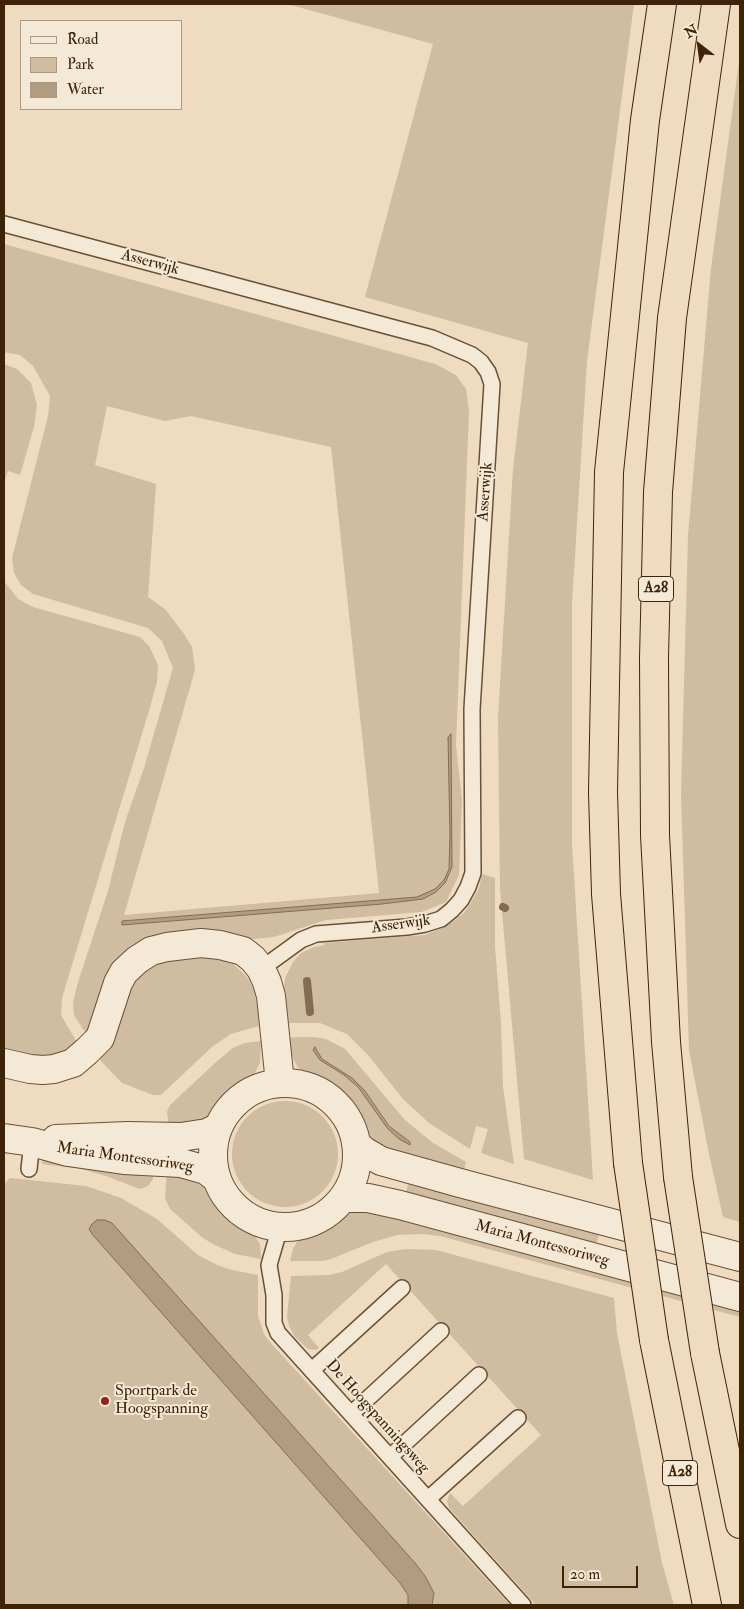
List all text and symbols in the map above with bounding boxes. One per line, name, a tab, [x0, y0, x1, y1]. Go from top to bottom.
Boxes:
legend	[20, 20, 182, 110]
north arrow	[674, 20, 724, 70]
text: N	[682, 21, 701, 42]
text: Road	[67, 30, 98, 49]
text: Park	[67, 55, 94, 74]
text: Water	[67, 80, 104, 99]
street label: Asserwijk	[119, 246, 181, 280]
street label: Asserwijk	[474, 462, 498, 522]
road number: A28	[638, 576, 674, 602]
street label: Asserwijk	[370, 911, 432, 939]
street label: Maria Montessoriweg	[55, 1139, 195, 1177]
street label: Maria Montessoriweg	[473, 1217, 611, 1271]
street label: De Hoogspanningsweg	[321, 1356, 433, 1478]
place label: Sportpark de Hoogspanning	[115, 1382, 208, 1420]
marker: Sportpark de Hoogspanning	[99, 1395, 111, 1407]
road number: A28	[662, 1460, 698, 1486]
scale bar	[564, 1556, 640, 1588]
text: 20 m	[570, 1565, 600, 1584]

